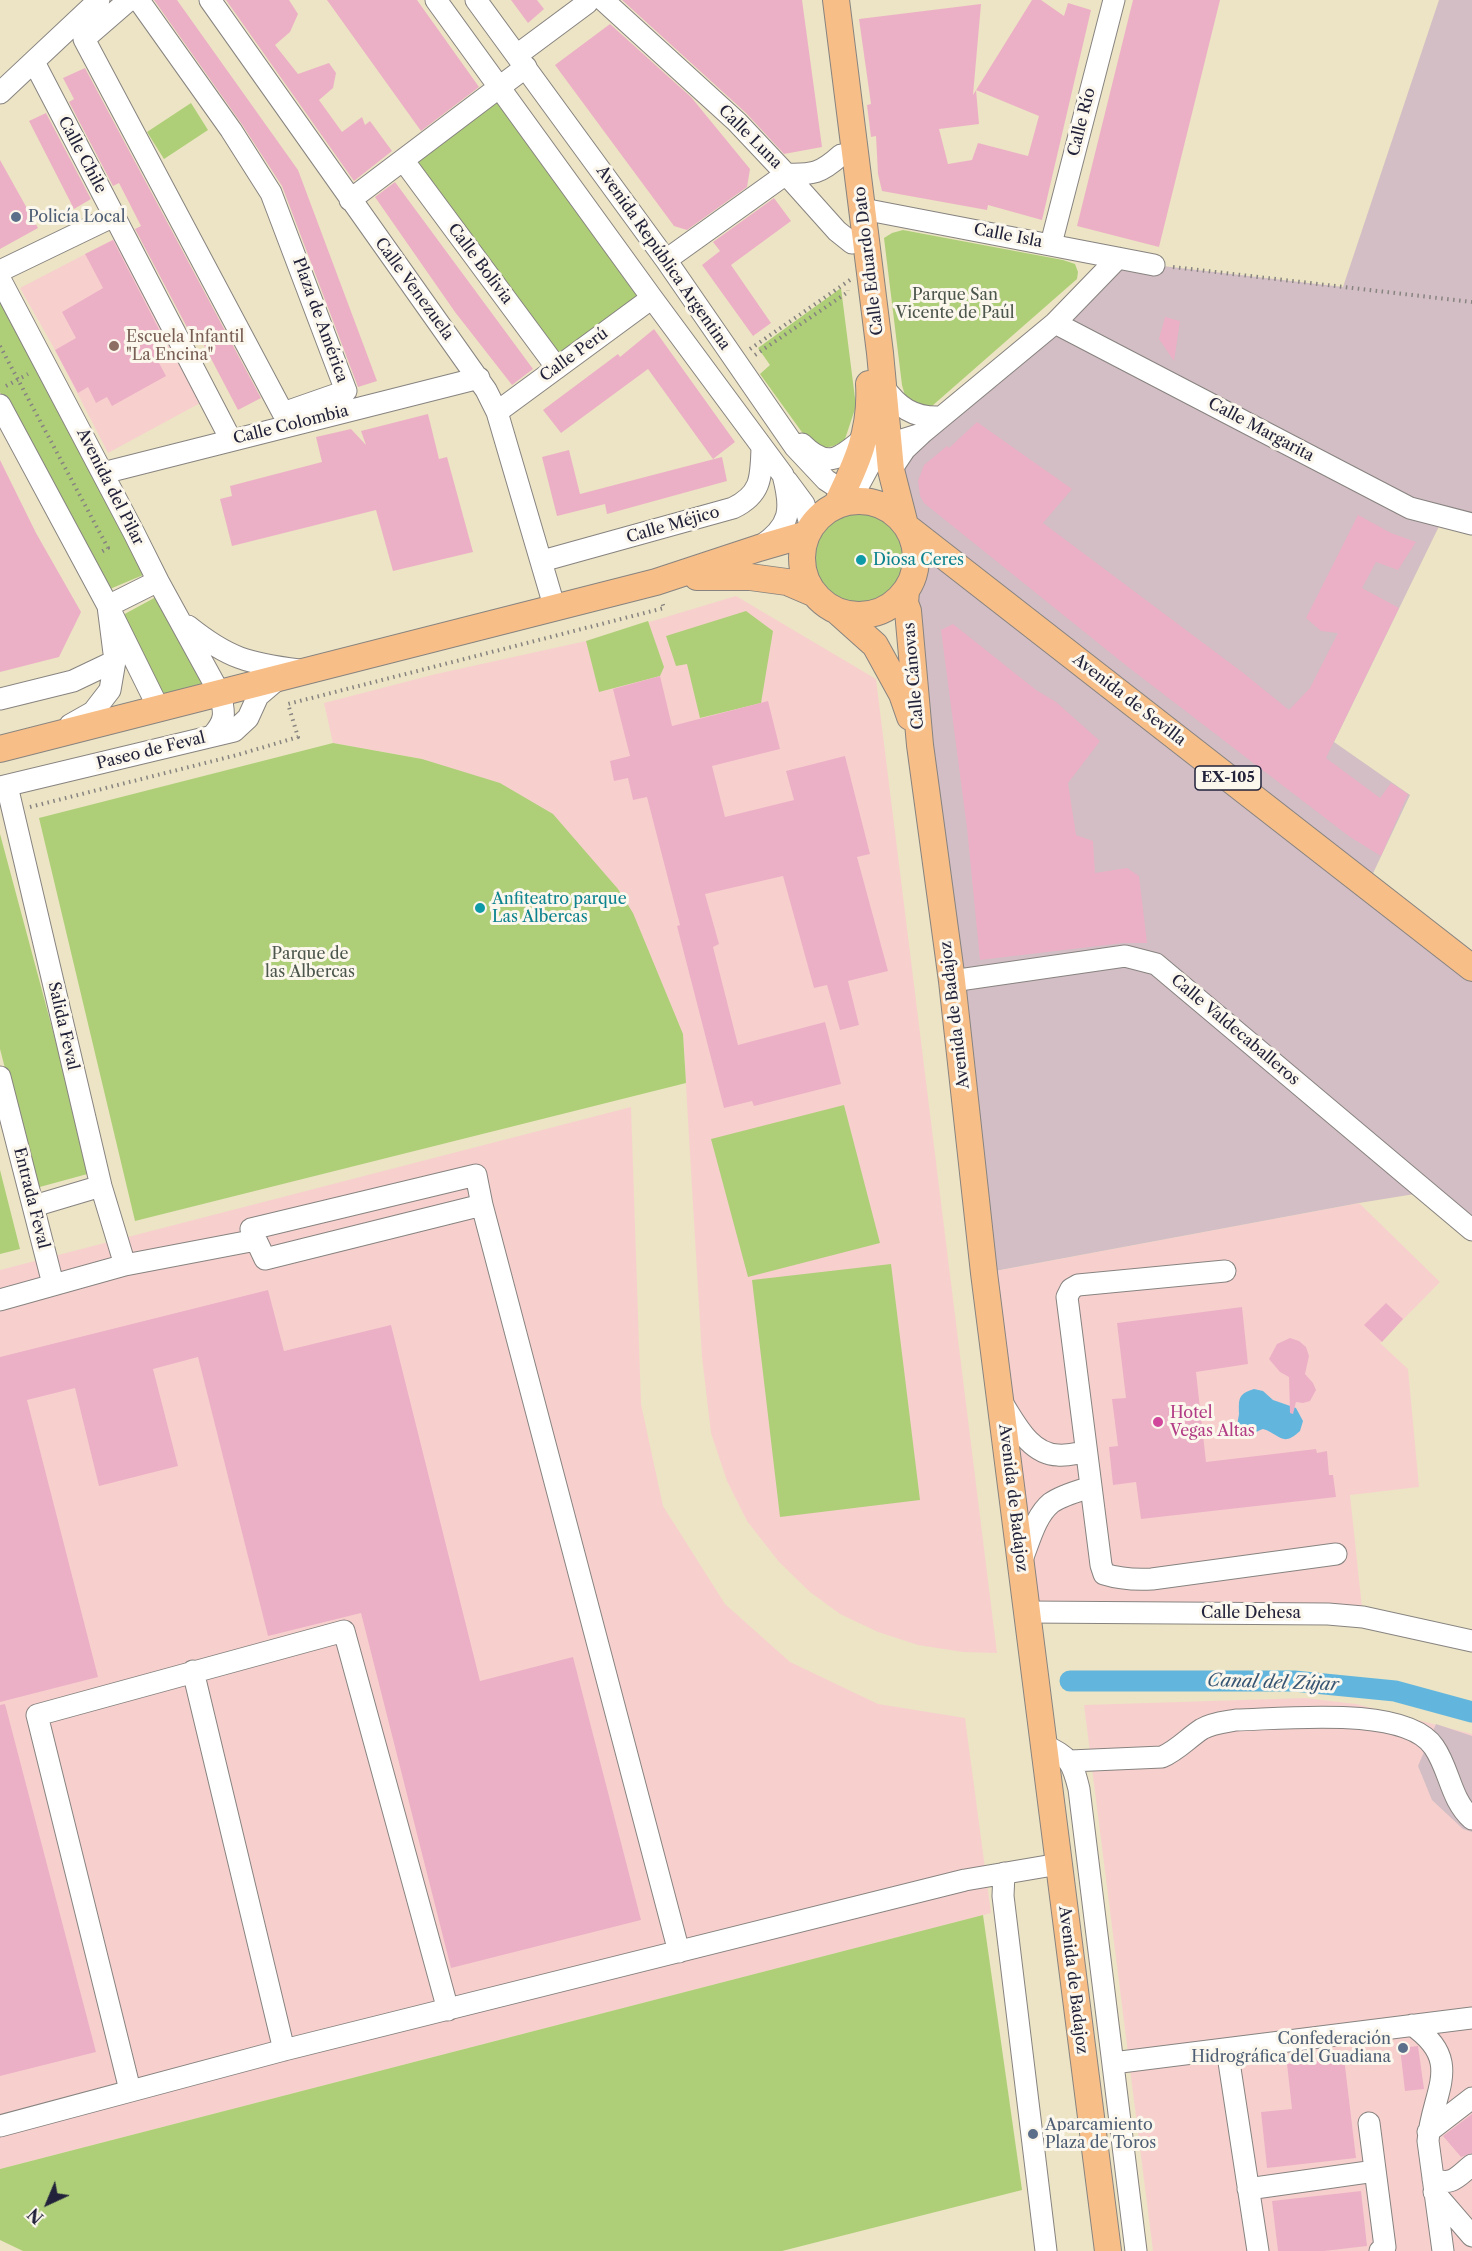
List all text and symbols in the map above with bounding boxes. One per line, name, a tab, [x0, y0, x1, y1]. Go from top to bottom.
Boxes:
street label: Calle Río	[1064, 86, 1100, 158]
street label: Calle Luna	[714, 101, 786, 173]
street label: Calle Chile	[54, 113, 110, 197]
street label: Avenida República Argentina	[592, 162, 734, 354]
street label: Calle Eduardo Dato	[850, 185, 888, 337]
place label: Policía Local	[28, 207, 125, 227]
marker: Policía Local	[9, 210, 23, 224]
street label: Calle Bolivia	[443, 220, 517, 308]
street label: Calle Isla	[972, 220, 1044, 252]
street label: Calle Venezuela	[370, 234, 458, 344]
street label: Plaza de América	[288, 255, 352, 385]
park label: Parque San Vicente de Paúl	[896, 285, 1014, 323]
street label: Calle Perú	[536, 324, 612, 386]
place label: Escuela Infantil "La Encina"	[126, 327, 244, 365]
marker: Escuela Infantil "La Encina"	[107, 339, 121, 353]
street label: Calle Margarita	[1205, 394, 1317, 466]
street label: Calle Colombia	[231, 401, 351, 449]
street label: Avenida del Pilar	[72, 425, 148, 549]
street label: Calle Méjico	[624, 503, 722, 547]
place label: Diosa Ceres	[873, 550, 964, 570]
marker: Diosa Ceres	[854, 553, 868, 567]
street label: Calle Cánovas	[900, 622, 928, 730]
street label: Avenida de Sevilla	[1069, 650, 1189, 750]
street label: Paseo de Feval	[95, 728, 207, 774]
road number: EX-105	[1195, 766, 1261, 790]
place label: Anfiteatro parque Las Albercas	[492, 889, 627, 927]
marker: Anfiteatro parque Las Albercas	[473, 901, 487, 915]
street label: Avenida de Badajoz	[936, 940, 974, 1090]
park label: Parque de las Albercas	[265, 944, 355, 982]
street label: Calle Valdecaballeros	[1167, 971, 1303, 1089]
street label: Salida Feval	[44, 980, 82, 1072]
street label: Entrada Feval	[9, 1145, 53, 1251]
place label: Hotel Vegas Altas	[1170, 1403, 1255, 1441]
marker: Hotel Vegas Altas	[1151, 1415, 1165, 1429]
street label: Avenida de Badajoz	[994, 1423, 1032, 1573]
street label: Calle Dehesa	[1201, 1603, 1301, 1623]
water label: Canal del Zújar	[1207, 1670, 1339, 1696]
street label: Avenida de Badajoz	[1054, 1905, 1092, 2055]
place label: Confederación Hidrográfica del Guadiana	[1191, 2029, 1391, 2067]
marker: Confederación Hidrográfica del Guadiana	[1396, 2041, 1410, 2055]
place label: Aparcamiento Plaza de Toros	[1045, 2115, 1156, 2153]
marker: Aparcamiento Plaza de Toros	[1026, 2127, 1040, 2141]
north arrow	[18, 2173, 78, 2233]
text: N	[24, 2204, 47, 2228]

